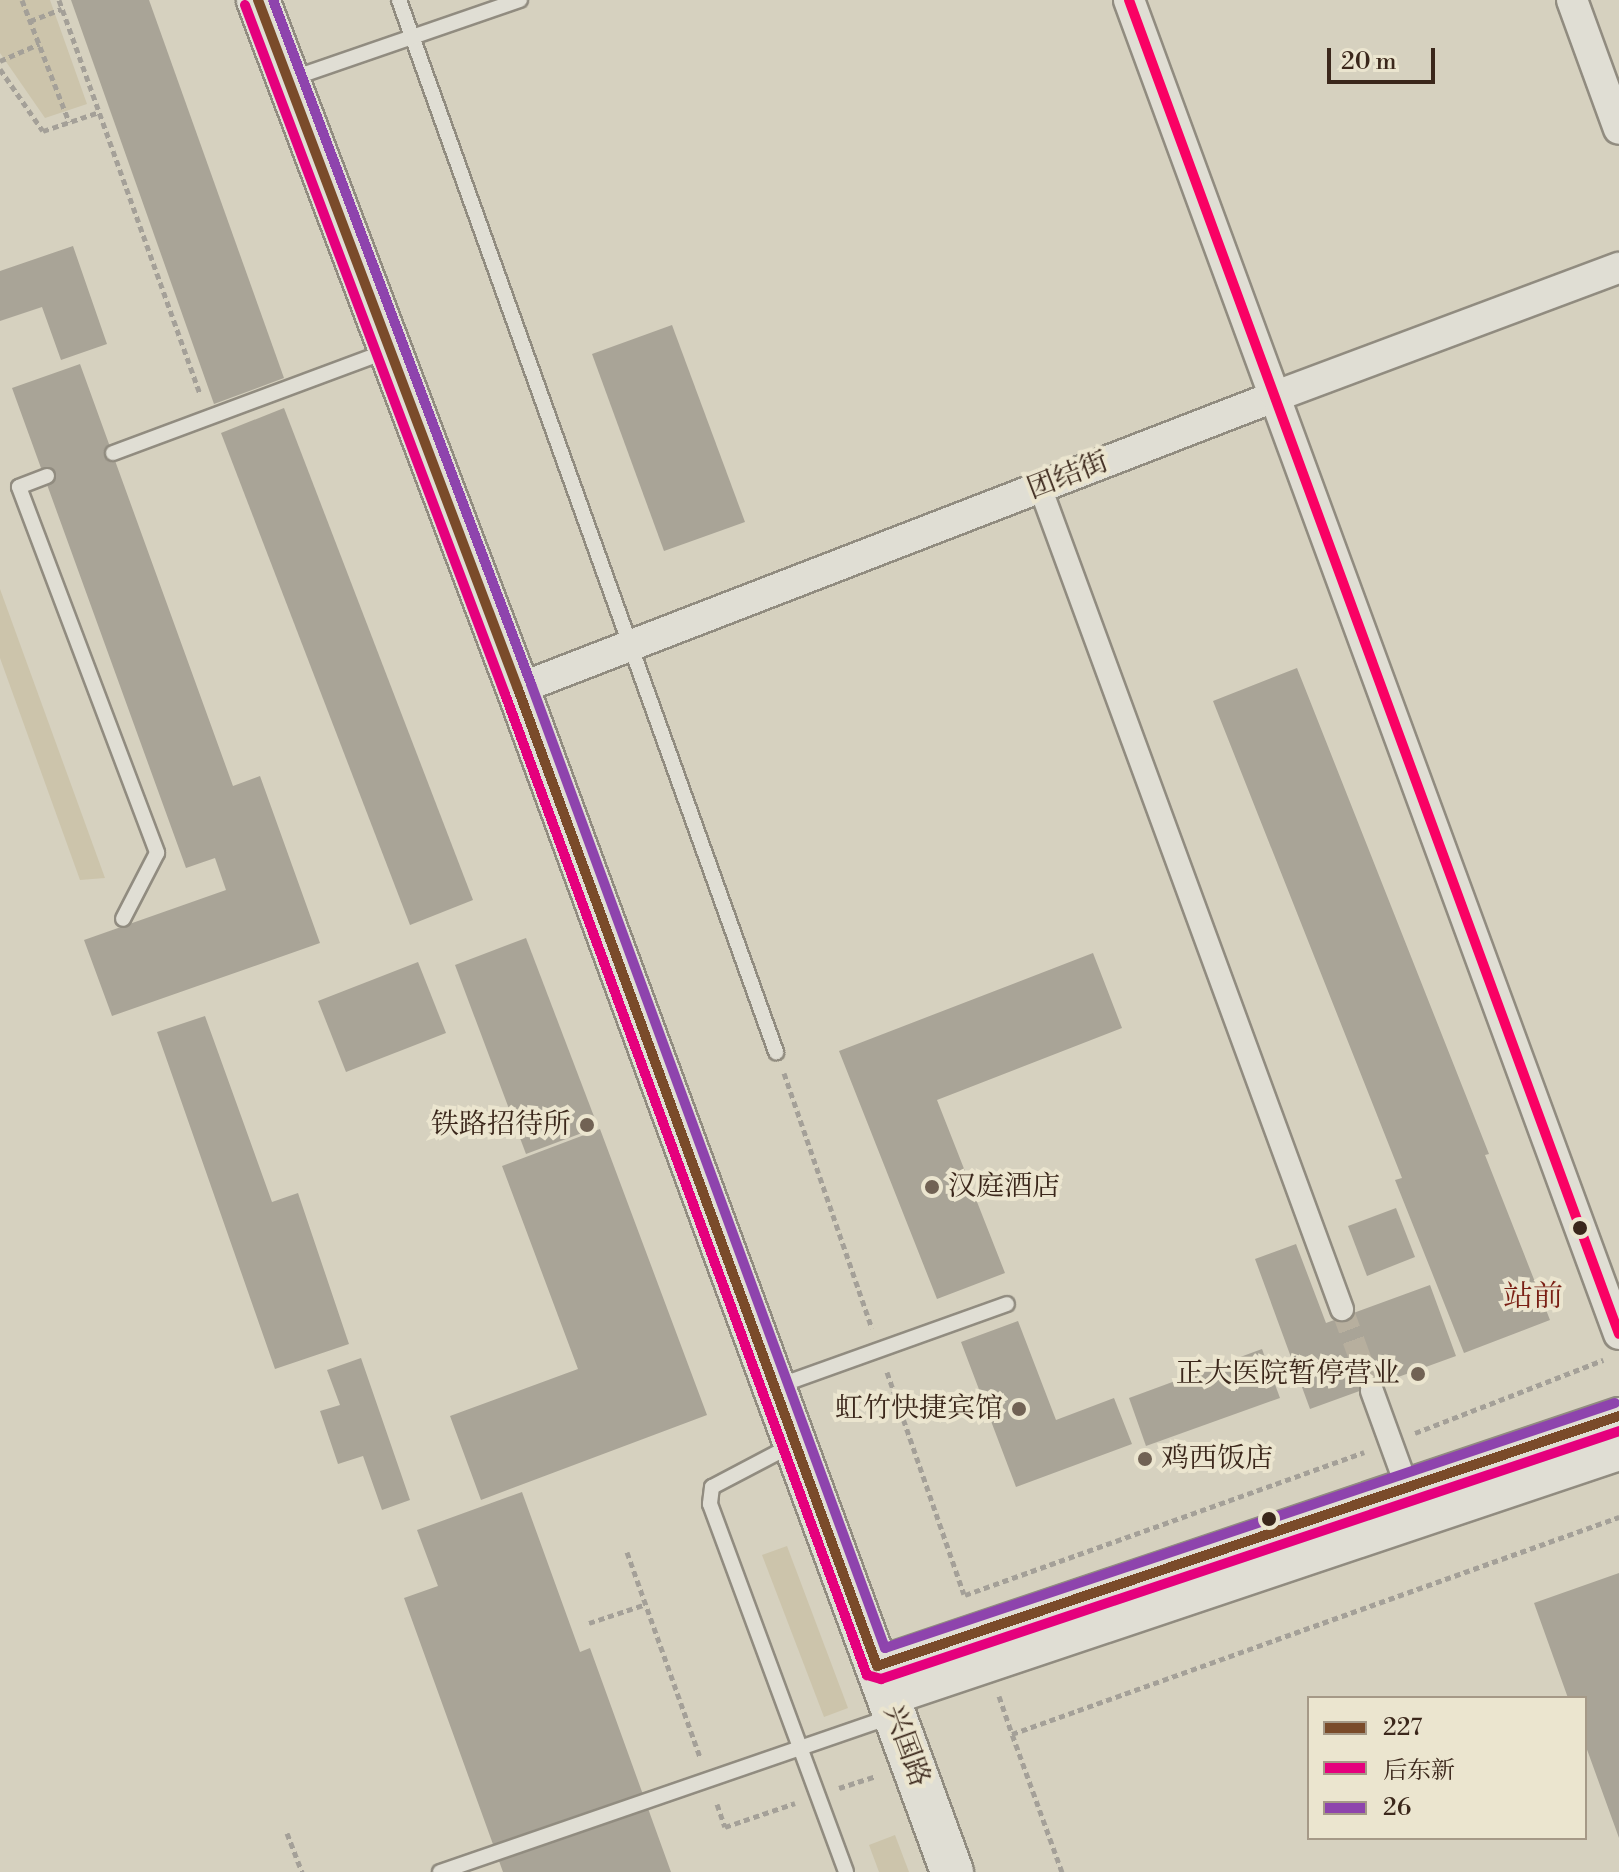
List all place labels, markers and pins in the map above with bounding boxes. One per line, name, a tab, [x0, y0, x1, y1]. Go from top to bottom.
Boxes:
place label: 铁路招待所	[431, 1108, 571, 1142]
marker: 铁路招待所	[578, 1116, 596, 1134]
place label: 汉庭酒店	[948, 1170, 1060, 1204]
marker: 汉庭酒店	[923, 1178, 941, 1196]
unlabelled marker	[1572, 1220, 1588, 1236]
place label: 正大医院暂停营业	[1176, 1357, 1400, 1391]
marker: 正大医院暂停营业	[1407, 1363, 1429, 1385]
place label: 虹竹快捷宾馆	[835, 1392, 1003, 1426]
marker: 虹竹快捷宾馆	[1010, 1400, 1028, 1418]
place label: 鸡西饭店	[1161, 1442, 1273, 1476]
marker: 鸡西饭店	[1136, 1450, 1154, 1468]
unlabelled marker	[1261, 1511, 1277, 1527]

